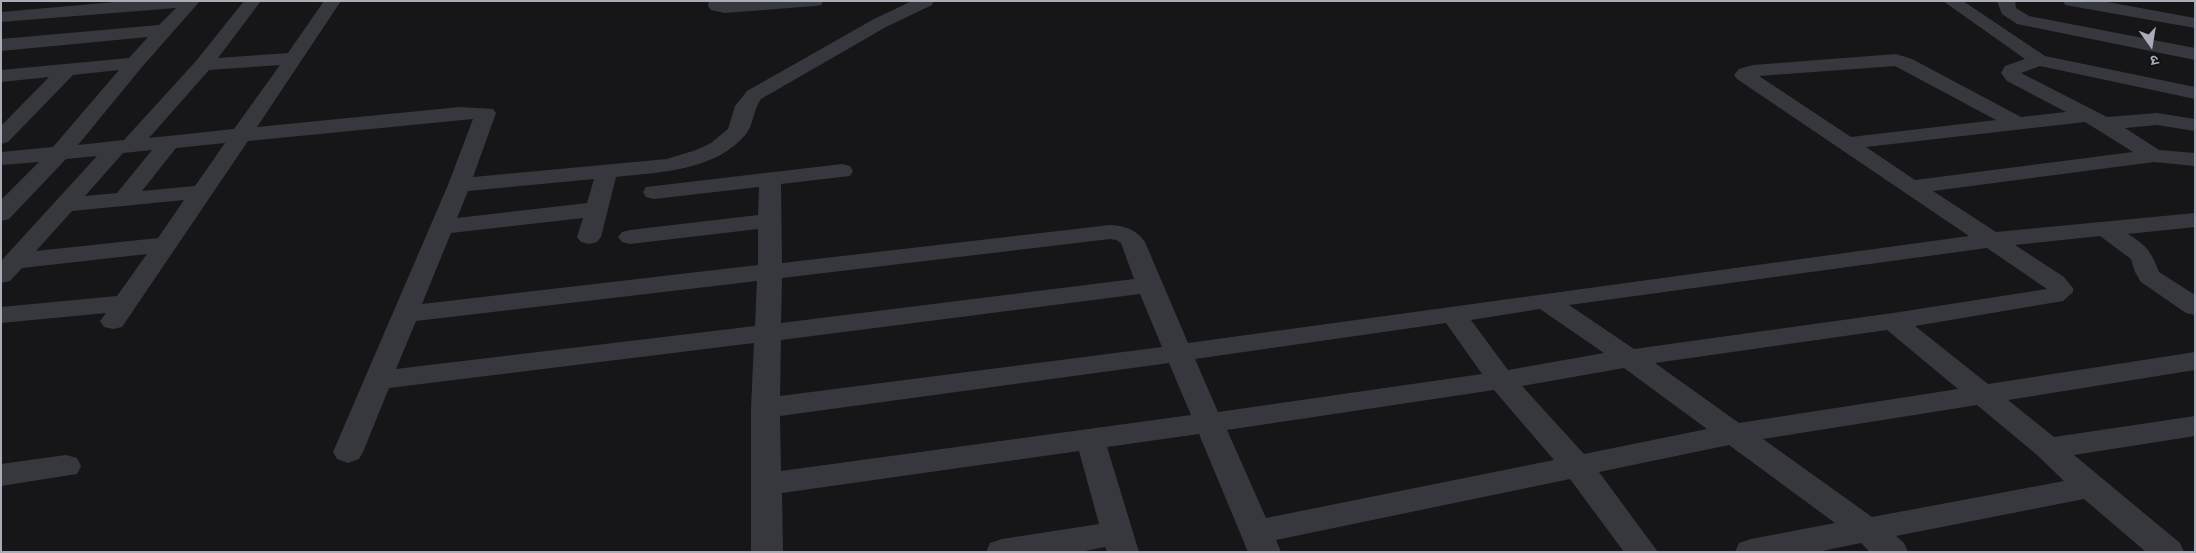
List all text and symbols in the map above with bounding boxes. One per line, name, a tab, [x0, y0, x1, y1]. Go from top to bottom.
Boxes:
north arrow	[2126, 20, 2176, 70]
text: उ	[2149, 51, 2160, 69]

